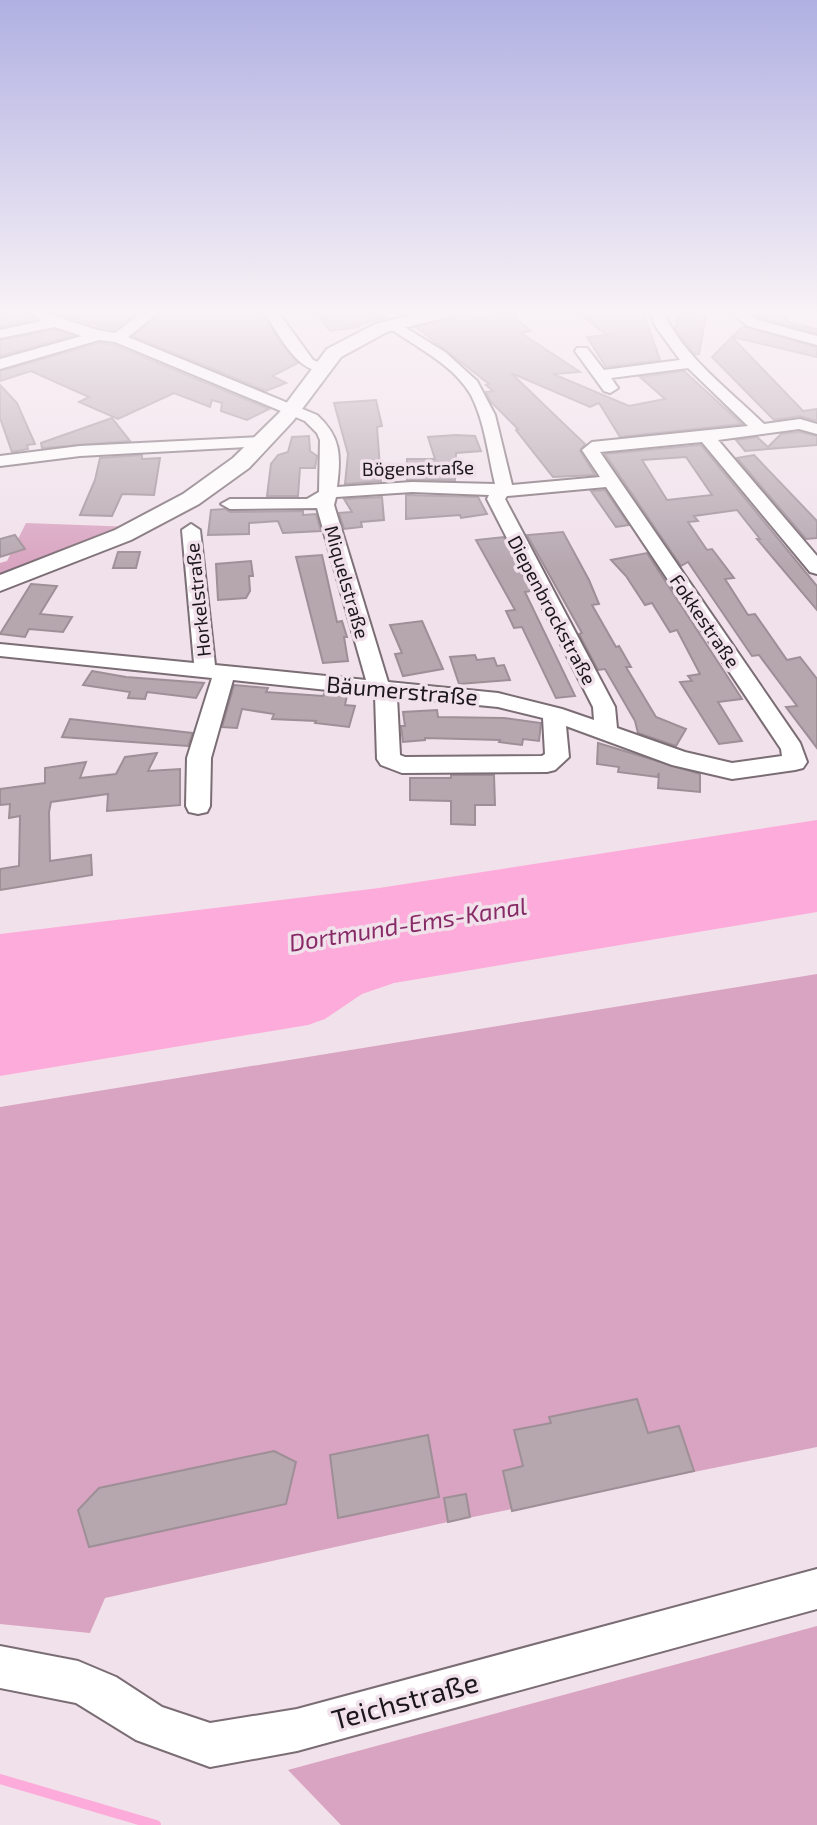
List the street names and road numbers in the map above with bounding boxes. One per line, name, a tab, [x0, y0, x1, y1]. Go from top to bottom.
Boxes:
street label: Bögenstraße	[362, 455, 474, 480]
street label: Miquelstraße	[320, 523, 375, 641]
street label: Diepenbrockstraße	[503, 531, 601, 688]
street label: Horkelstraße	[180, 542, 215, 658]
street label: Fokkestraße	[666, 570, 745, 672]
street label: Bäumerstraße	[325, 669, 479, 711]
street label: Teichstraße	[328, 1664, 482, 1736]

